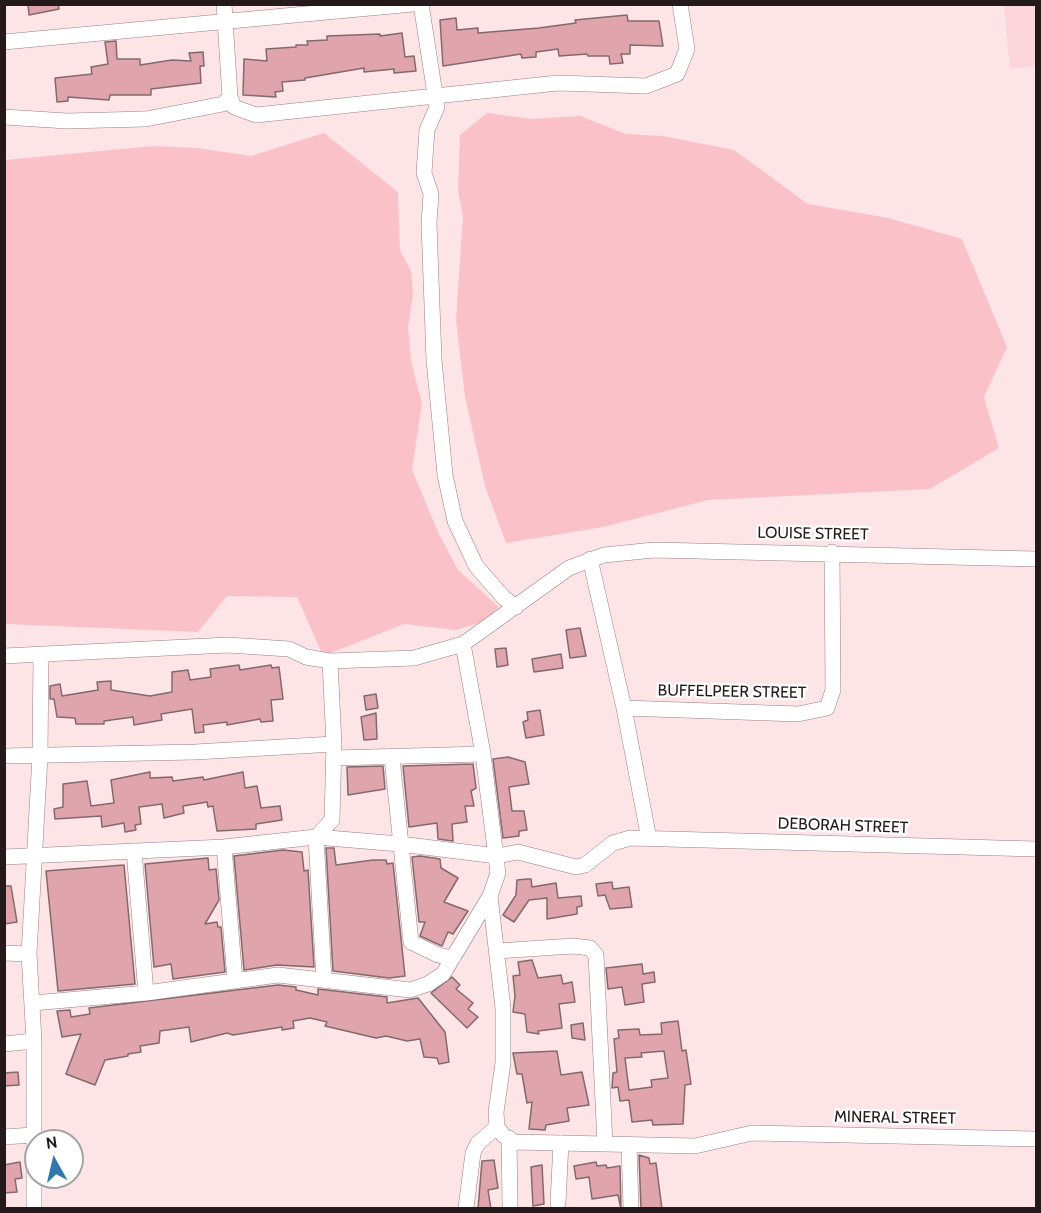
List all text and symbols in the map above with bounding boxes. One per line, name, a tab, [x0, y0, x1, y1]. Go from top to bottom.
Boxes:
street label: LOUISE STREET	[757, 523, 869, 545]
street label: BUFFELPEER STREET	[658, 681, 806, 703]
street label: DEBORAH STREET	[777, 814, 909, 838]
street label: MINERAL STREET	[834, 1107, 956, 1129]
north arrow	[24, 1129, 84, 1189]
text: N	[45, 1132, 59, 1153]

